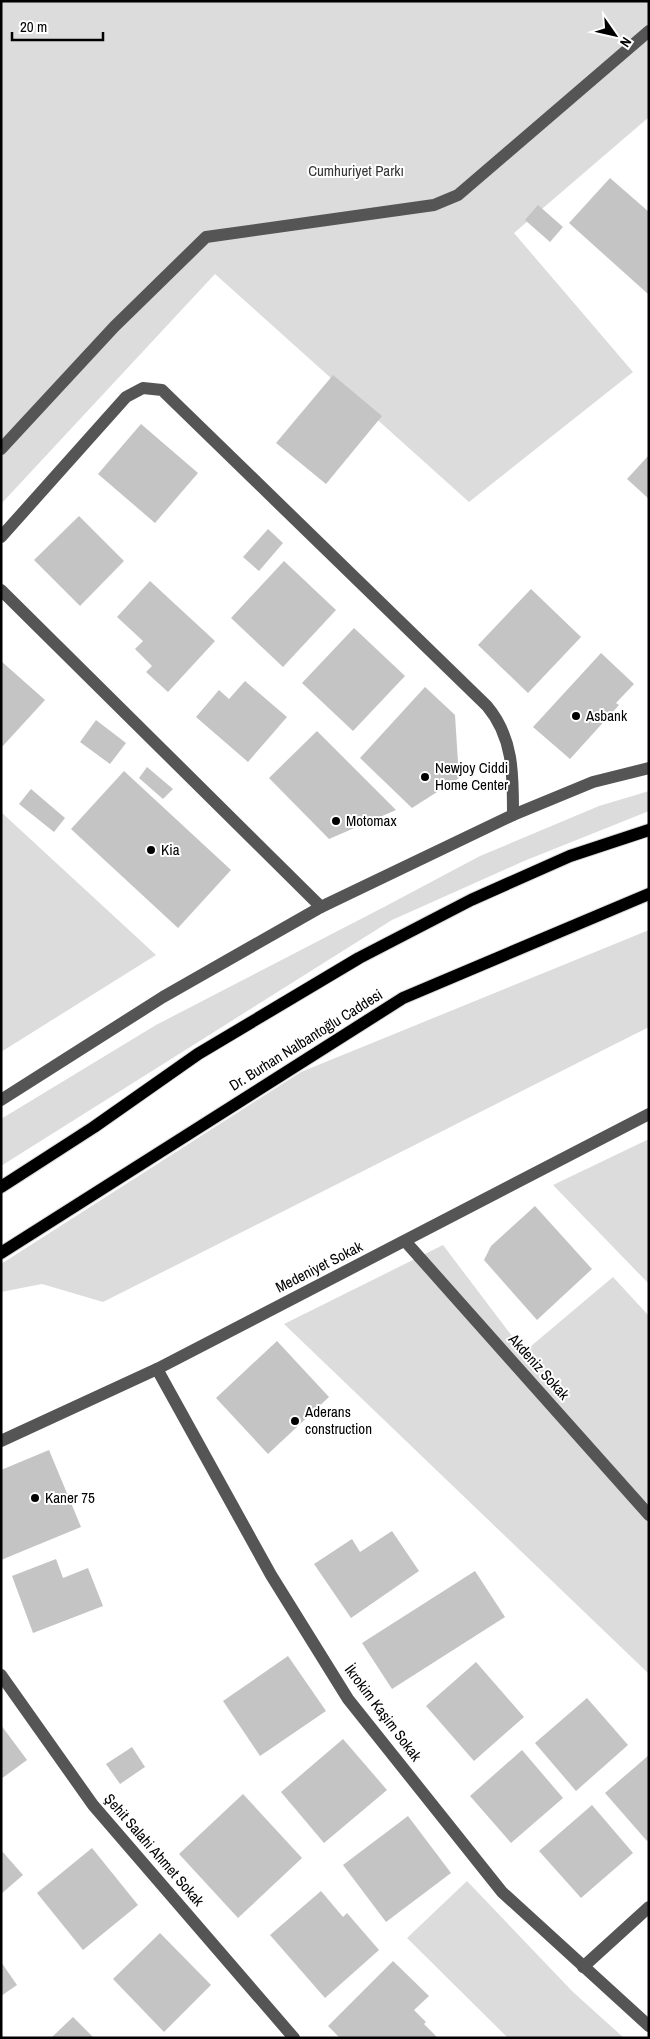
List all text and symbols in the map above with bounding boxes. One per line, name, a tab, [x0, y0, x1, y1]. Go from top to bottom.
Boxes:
scale bar	[12, 10, 104, 42]
north arrow	[590, 10, 640, 60]
text: 20 m	[20, 16, 47, 37]
text: N	[616, 34, 636, 51]
park label: Cumhuriyet Parkı	[308, 160, 404, 181]
place label: Asbank	[585, 705, 628, 726]
marker: Asbank	[570, 710, 582, 722]
place label: Newjoy Ciddi Home Center	[435, 757, 508, 795]
marker: Newjoy Ciddi Home Center	[419, 771, 431, 783]
place label: Motomax	[346, 810, 397, 831]
marker: Motomax	[330, 815, 342, 827]
place label: Kia	[161, 839, 180, 860]
marker: Kia	[145, 844, 157, 856]
street label: Dr. Burhan Nalbantoğlu Caddesi	[225, 984, 386, 1095]
street label: Medeniyet Sokak	[272, 1235, 367, 1297]
street label: Akdeniz Sokak	[503, 1328, 575, 1405]
place label: Aderans construction	[304, 1401, 372, 1439]
marker: Aderans construction	[289, 1415, 301, 1427]
place label: Kaner 75	[45, 1487, 95, 1508]
marker: Kaner 75	[29, 1492, 41, 1504]
street label: İkrokim Kaşim Sokak	[340, 1660, 427, 1766]
street label: Şehit Salahi Ahmet Sokak	[100, 1789, 210, 1911]

